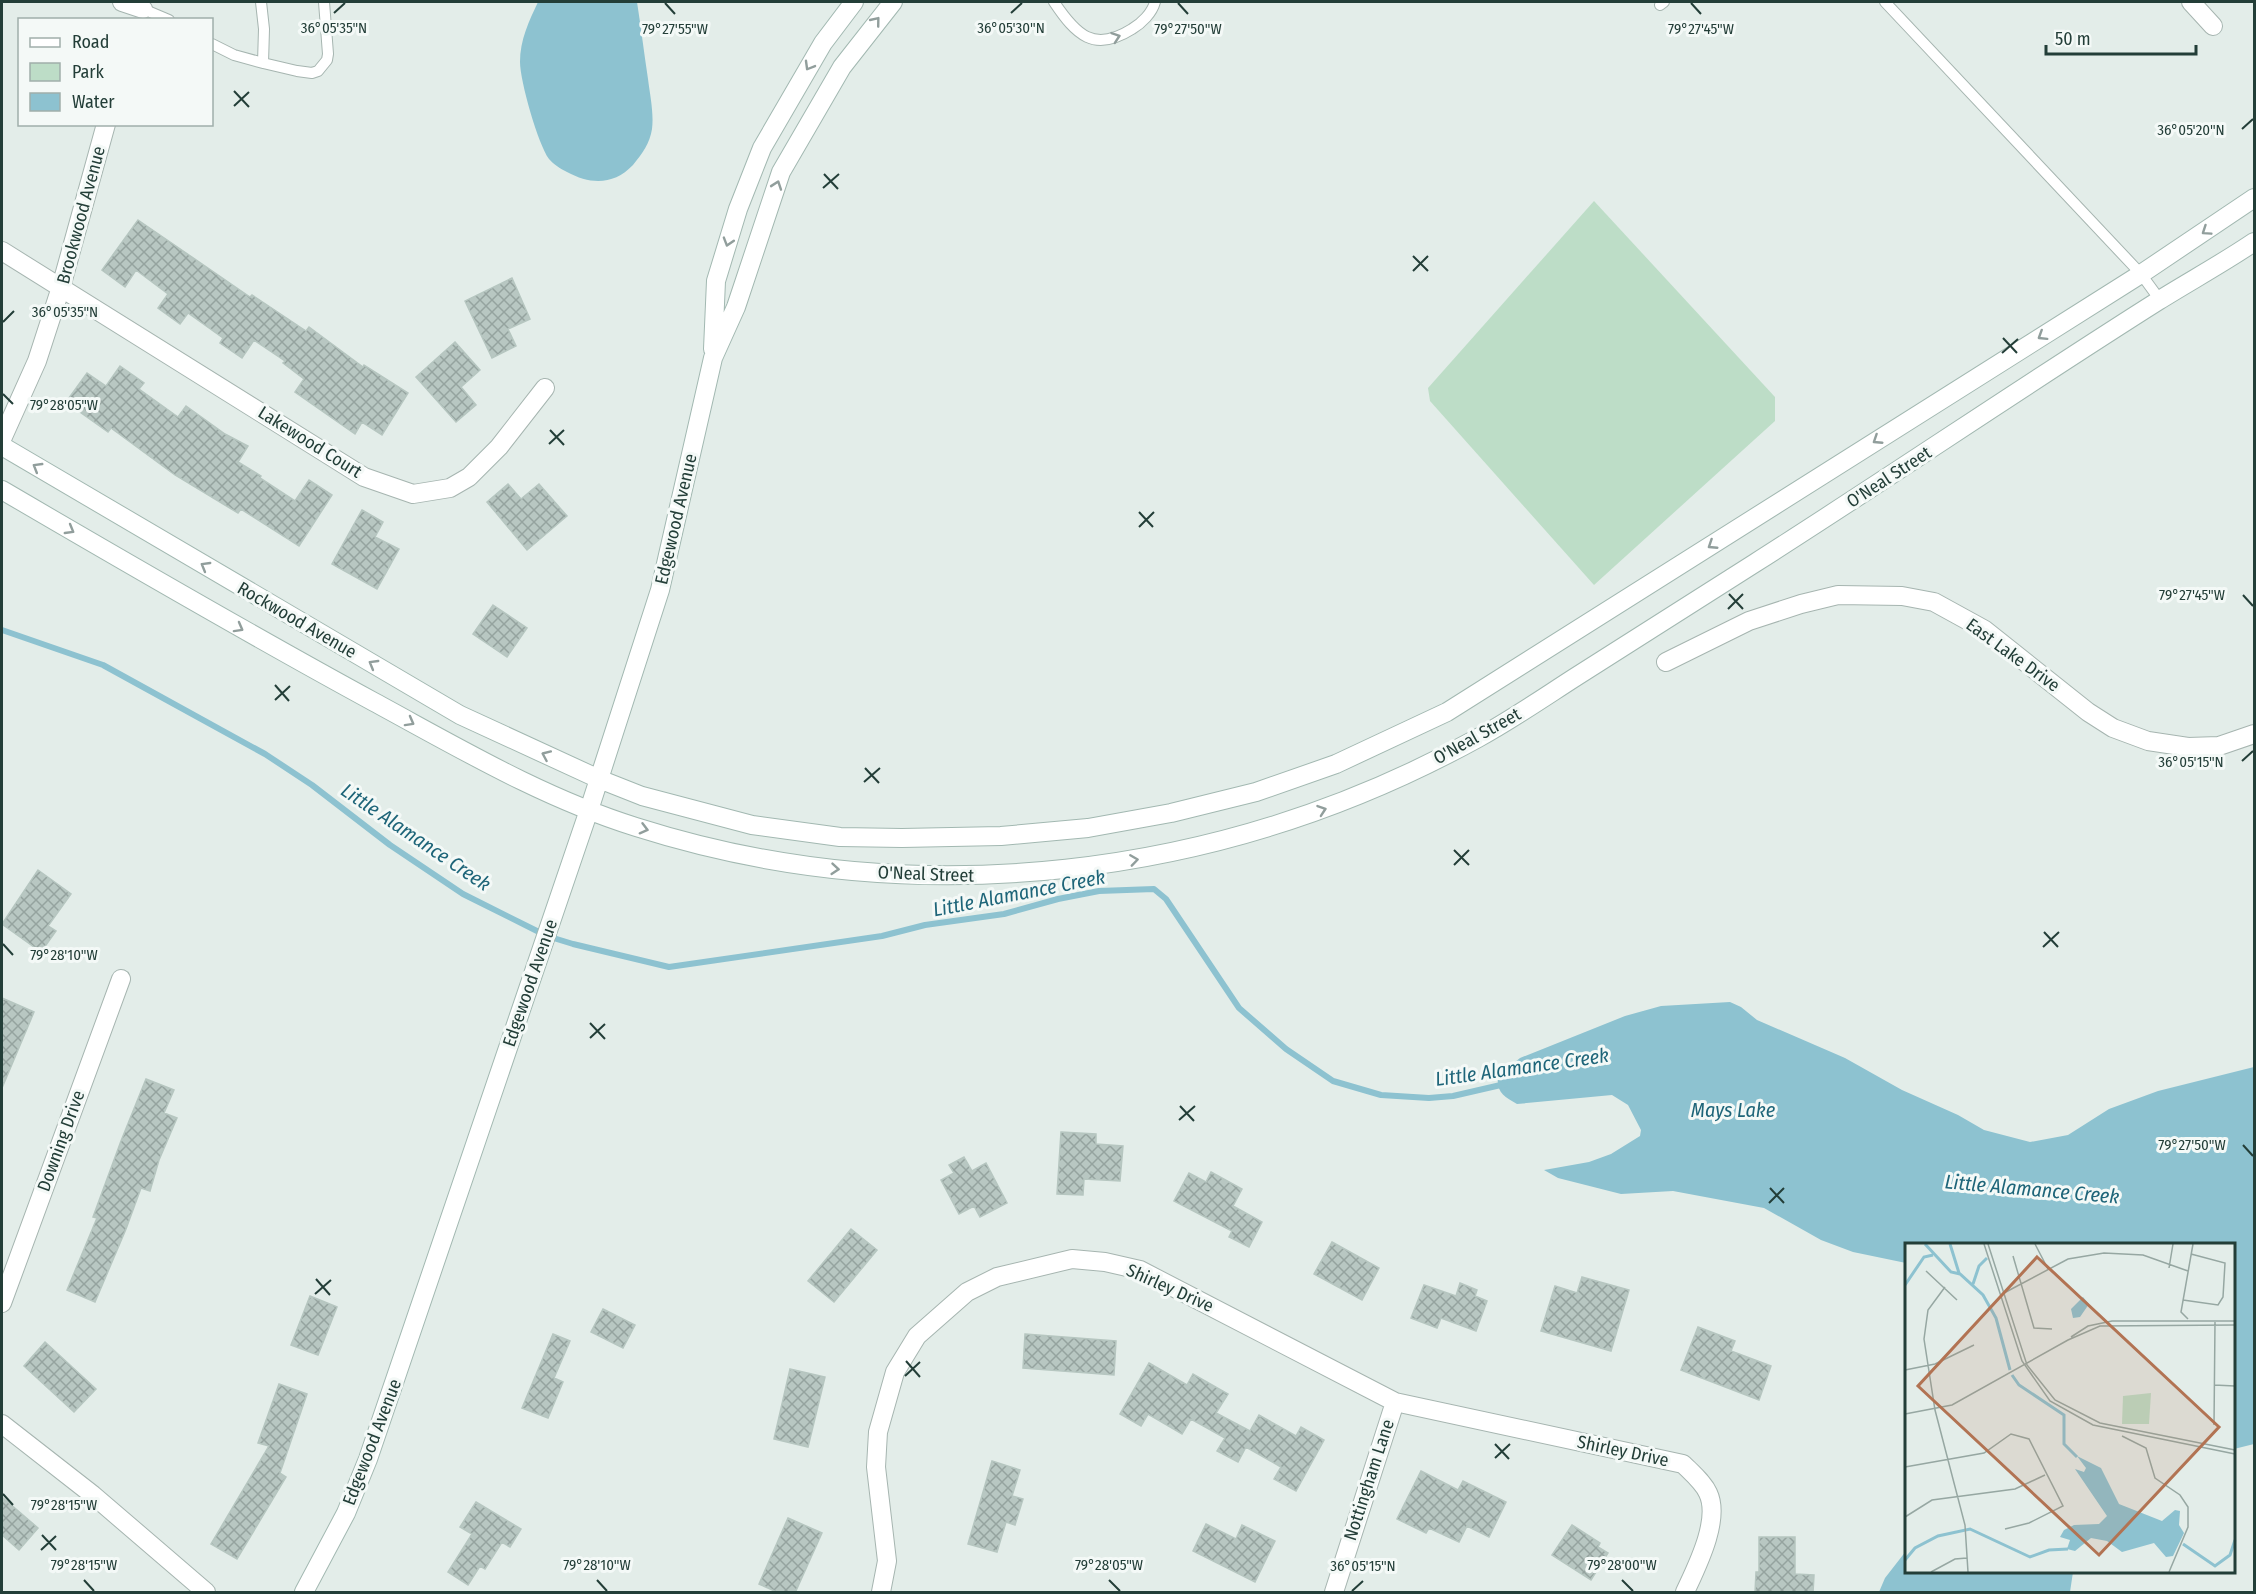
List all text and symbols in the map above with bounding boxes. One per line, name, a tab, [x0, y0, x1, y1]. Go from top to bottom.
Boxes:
one-way arrow	[869, 17, 880, 28]
legend	[18, 18, 213, 126]
scale bar	[2046, 18, 2196, 56]
text: 36°05'35"N	[301, 19, 367, 37]
text: 36°05'30"N	[977, 19, 1045, 37]
text: 79°27'55"W	[642, 20, 708, 38]
text: 79°27'50"W	[1154, 20, 1222, 38]
text: 79°27'45"W	[1668, 20, 1734, 38]
text: 50 m	[2055, 28, 2091, 50]
text: Road	[72, 31, 109, 53]
one-way arrow	[1110, 31, 1121, 44]
one-way arrow	[805, 60, 817, 70]
text: Park	[72, 61, 105, 83]
text: Water	[72, 91, 115, 113]
text: 36°05'20"N	[2157, 121, 2225, 139]
street label: Brookwood Avenue	[52, 144, 110, 286]
one-way arrow	[769, 180, 782, 191]
one-way arrow	[2202, 224, 2213, 235]
one-way arrow	[723, 236, 735, 247]
text: 36°05'35"N	[32, 303, 98, 321]
one-way arrow	[2038, 329, 2048, 341]
text: 79°28'05"W	[30, 396, 98, 414]
street label: Lakewood Court	[254, 401, 366, 483]
one-way arrow	[1872, 432, 1883, 443]
street label: O'Neal Street	[1843, 441, 1936, 512]
street label: Edgewood Avenue	[650, 451, 702, 587]
one-way arrow	[33, 463, 43, 474]
one-way arrow	[64, 523, 74, 535]
one-way arrow	[1708, 537, 1718, 549]
one-way arrow	[201, 562, 211, 573]
street label: Rockwood Avenue	[234, 577, 361, 663]
text: 79°27'45"W	[2159, 586, 2225, 604]
street label: East Lake Drive	[1962, 614, 2064, 697]
one-way arrow	[232, 621, 243, 632]
one-way arrow	[369, 660, 379, 672]
street label: O'Neal Street	[1429, 703, 1525, 769]
one-way arrow	[404, 715, 414, 726]
one-way arrow	[541, 750, 552, 762]
text: 36°05'15"N	[2158, 753, 2224, 771]
water label: Little Alamance Creek	[337, 778, 495, 896]
one-way arrow	[1316, 804, 1327, 817]
one-way arrow	[639, 822, 649, 835]
one-way arrow	[1129, 854, 1138, 866]
street label: O'Neal Street	[877, 861, 975, 887]
one-way arrow	[830, 862, 839, 875]
water label: Little Alamance Creek	[931, 864, 1107, 921]
street label: Edgewood Avenue	[498, 916, 562, 1050]
text: 79°28'10"W	[30, 946, 98, 964]
water label: Little Alamance Creek	[1434, 1043, 1610, 1091]
street label: Downing Drive	[33, 1087, 90, 1195]
water label: Mays Lake	[1691, 1098, 1776, 1122]
text: 79°27'50"W	[2158, 1136, 2226, 1154]
water label: Little Alamance Creek	[1944, 1169, 2120, 1209]
inset map	[1905, 1243, 2235, 1573]
street label: Shirley Drive	[1123, 1259, 1217, 1317]
street label: Edgewood Avenue	[338, 1376, 406, 1508]
street label: Nottingham Lane	[1339, 1417, 1399, 1543]
street label: Shirley Drive	[1575, 1431, 1671, 1471]
text: 79°28'15"W	[31, 1496, 97, 1514]
text: 79°28'15"W	[51, 1556, 117, 1574]
text: 79°28'10"W	[563, 1556, 631, 1574]
text: 79°28'05"W	[1075, 1556, 1143, 1574]
text: 79°28'00"W	[1587, 1556, 1657, 1574]
text: 36°05'15"N	[1330, 1557, 1396, 1575]

